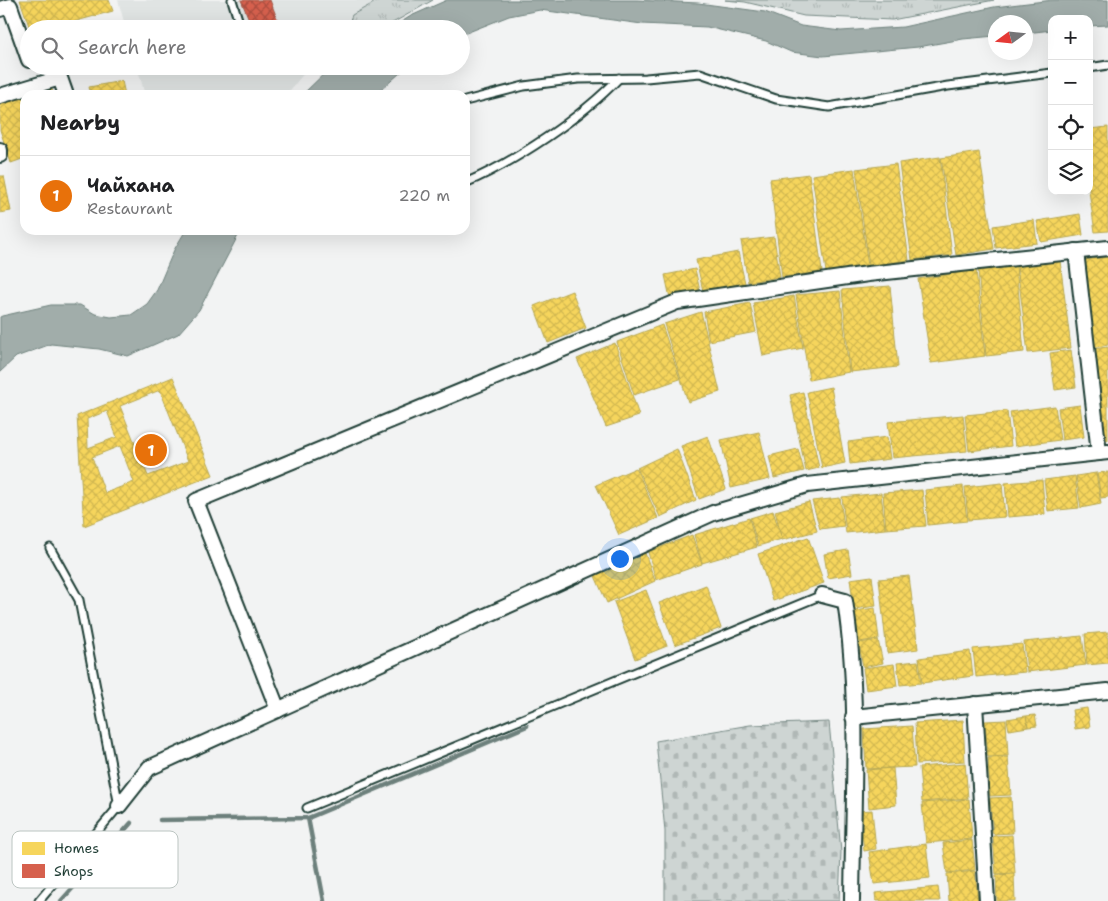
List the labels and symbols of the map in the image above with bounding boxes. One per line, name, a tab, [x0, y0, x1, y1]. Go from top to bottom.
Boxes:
north arrow	[988, 15, 1033, 60]
pin: 1	[135, 431, 167, 469]
your location	[607, 546, 633, 572]
legend	[12, 831, 178, 888]
text: Homes	[54, 839, 99, 857]
text: Shops	[54, 862, 93, 880]

